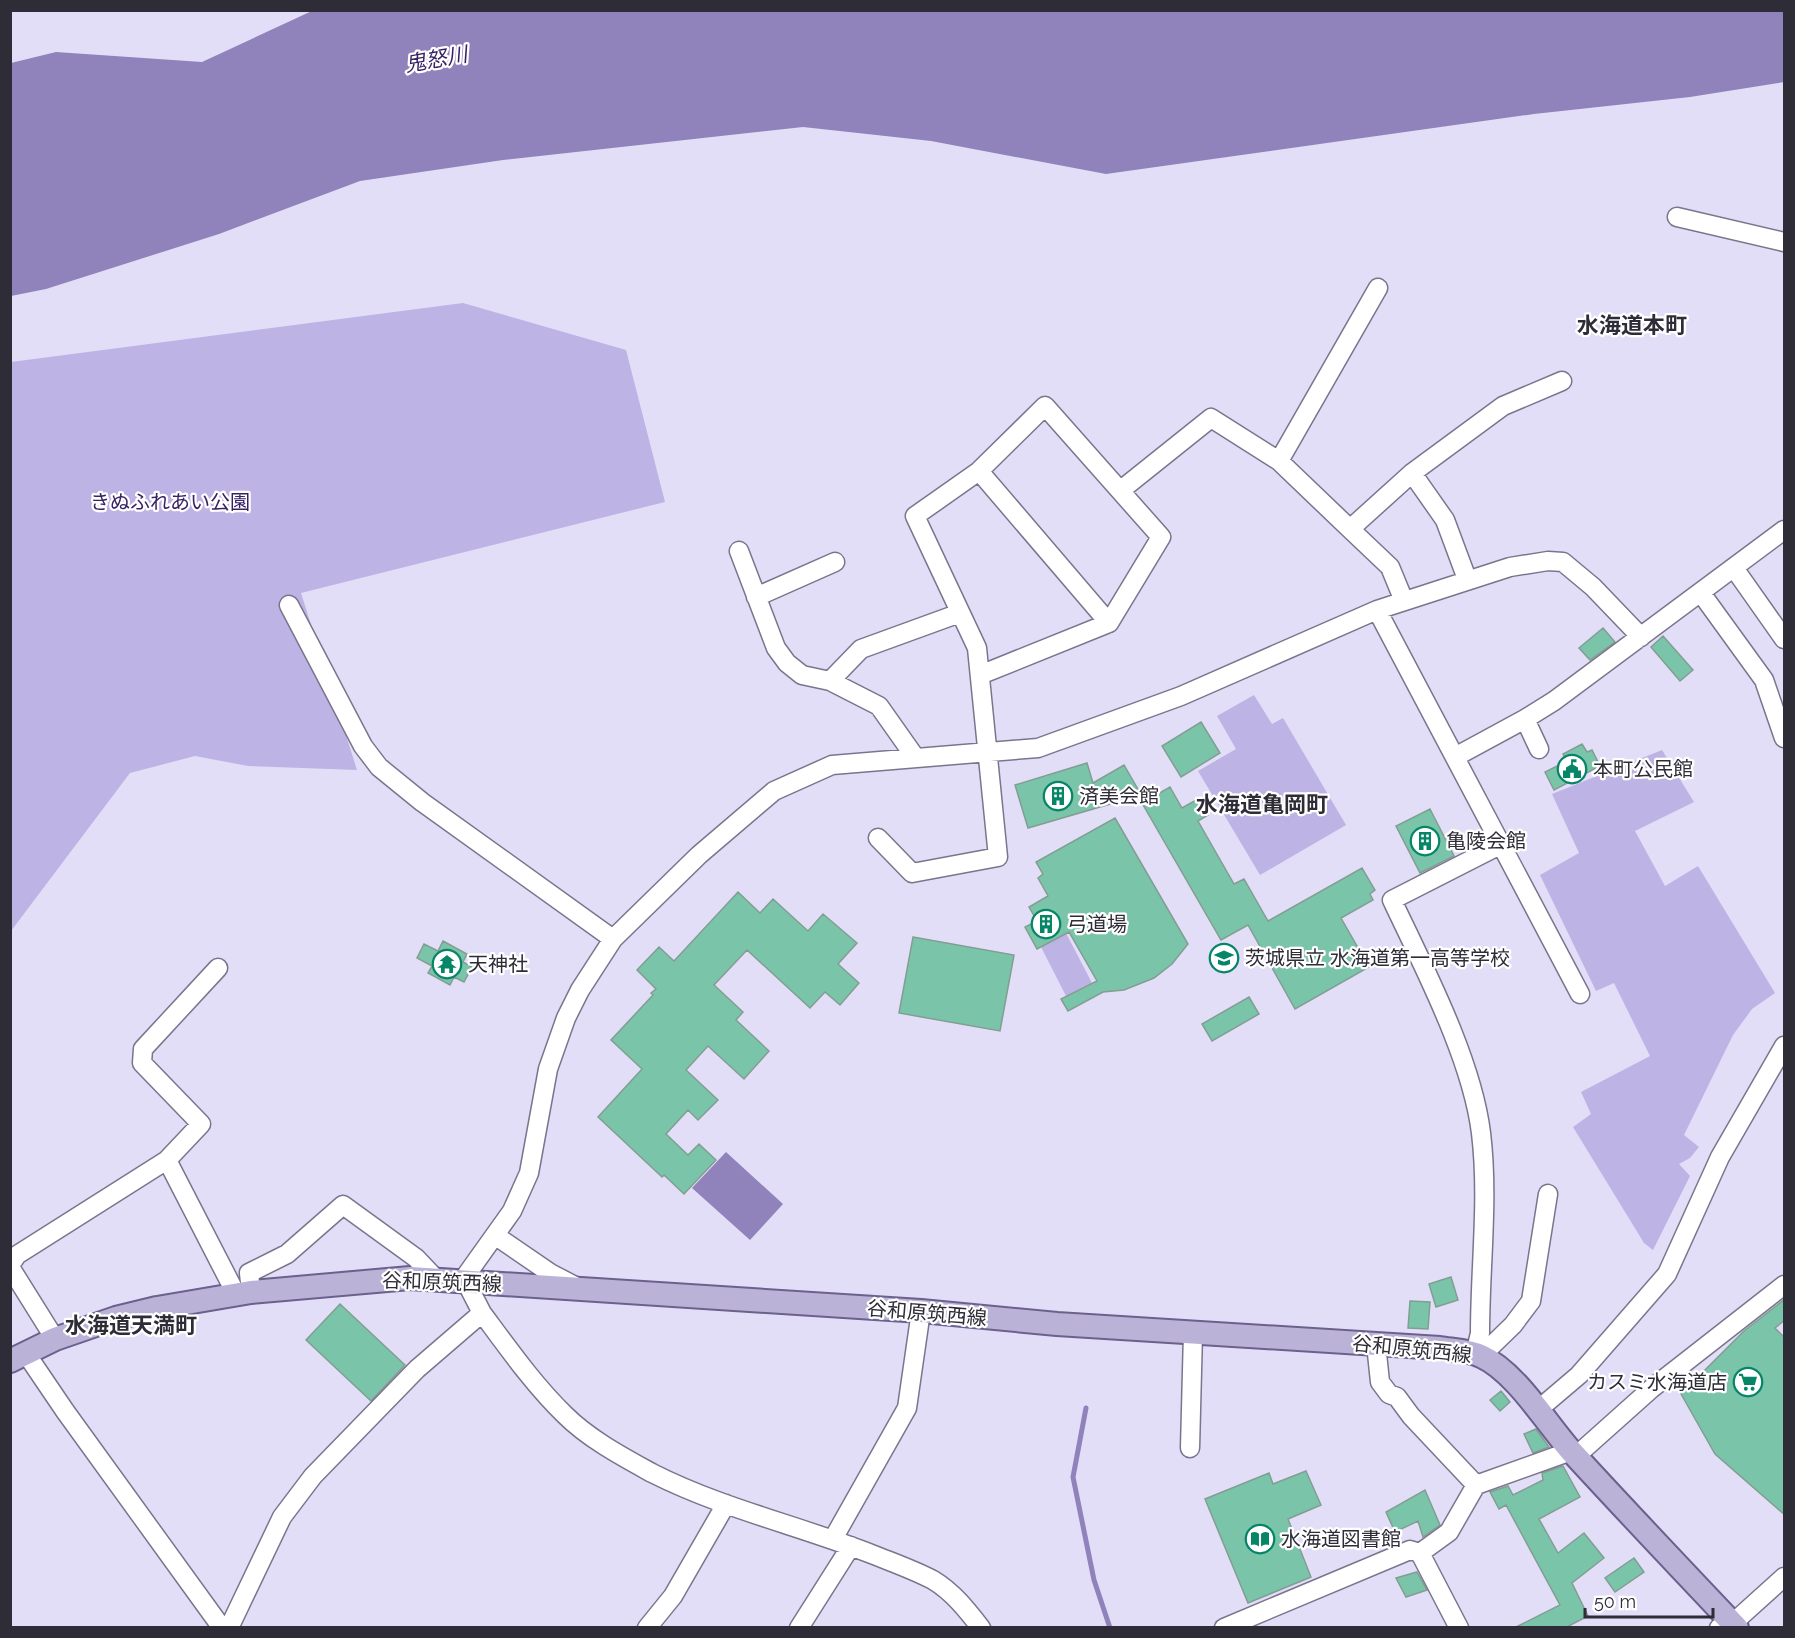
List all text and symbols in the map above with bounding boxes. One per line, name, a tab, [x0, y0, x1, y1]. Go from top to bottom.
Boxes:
water label: 鬼怒川	[403, 41, 471, 77]
district label: 水海道本町	[1577, 312, 1687, 338]
park label: きぬふれあい公園	[90, 490, 250, 514]
public building icon: 本町公民館	[1556, 753, 1588, 785]
place label: 本町公民館	[1593, 757, 1693, 781]
building icon: 済美会館	[1042, 780, 1074, 812]
place label: 済美会館	[1079, 784, 1159, 808]
district label: 水海道亀岡町	[1196, 791, 1328, 817]
building icon: 亀陵会館	[1409, 825, 1441, 857]
place label: 亀陵会館	[1446, 829, 1526, 853]
building icon: 弓道場	[1030, 908, 1062, 940]
place label: 弓道場	[1067, 912, 1127, 936]
school or university icon: 茨城県立 水海道第一高等学校	[1208, 942, 1240, 974]
place label: 茨城県立 水海道第一高等学校	[1245, 946, 1510, 970]
temple icon: 天神社	[431, 948, 463, 980]
place label: 天神社	[468, 952, 528, 976]
street label: 谷和原筑西線	[382, 1268, 502, 1296]
street label: 谷和原筑西線	[866, 1296, 988, 1330]
district label: 水海道天満町	[65, 1312, 197, 1338]
street label: 谷和原筑西線	[1351, 1331, 1473, 1367]
supermarket icon: カスミ水海道店	[1732, 1366, 1764, 1398]
place label: カスミ水海道店	[1587, 1370, 1727, 1394]
library icon: 水海道図書館	[1244, 1523, 1276, 1555]
place label: 水海道図書館	[1281, 1527, 1401, 1551]
scale bar	[1585, 1581, 1712, 1619]
text: 50 m	[1594, 1591, 1636, 1612]

